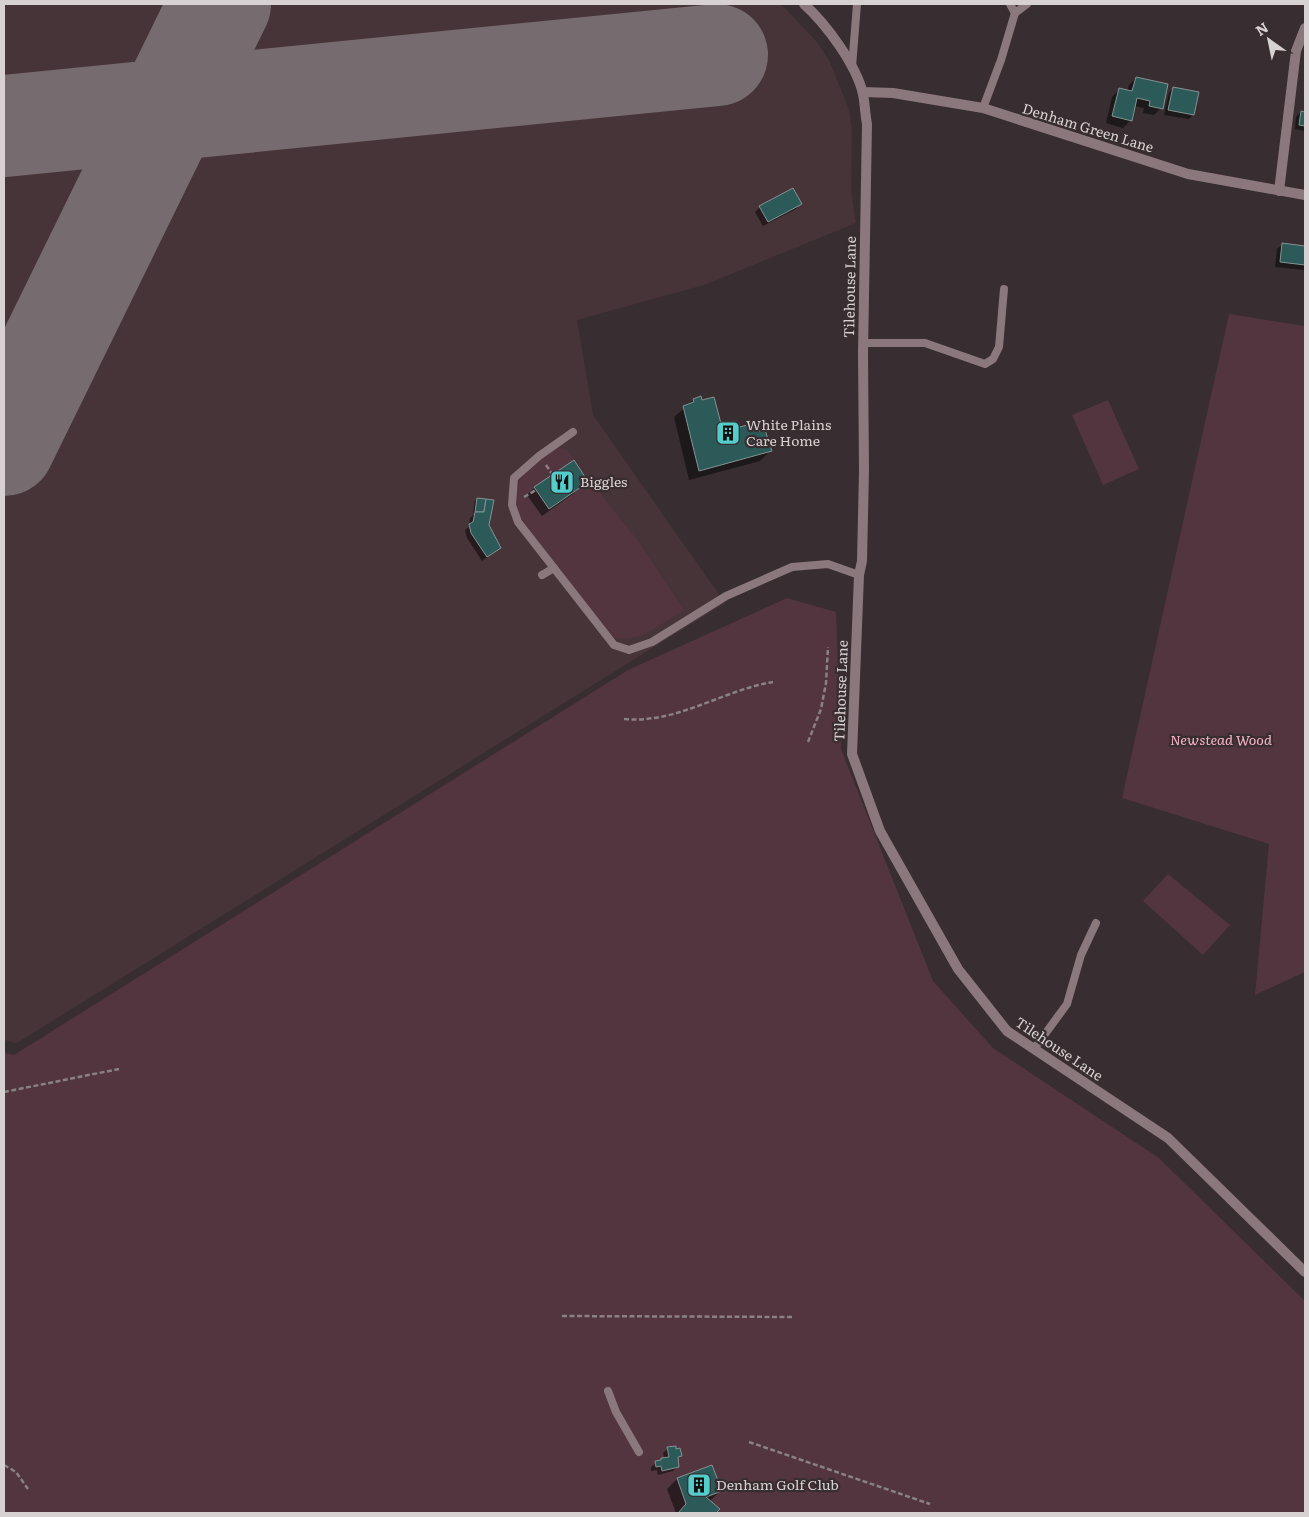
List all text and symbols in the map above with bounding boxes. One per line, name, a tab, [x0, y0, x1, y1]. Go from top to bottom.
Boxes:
north arrow	[1244, 15, 1294, 65]
text: N	[1251, 17, 1272, 40]
street label: Denham Green Lane	[1020, 98, 1156, 157]
street label: Tilehouse Lane	[838, 236, 860, 338]
place label: White Plains Care Home	[746, 414, 831, 450]
building icon: White Plains Care Home	[715, 420, 741, 446]
restaurant icon: Biggles	[549, 469, 575, 495]
place label: Biggles	[580, 471, 627, 491]
street label: Tilehouse Lane	[828, 640, 852, 742]
park label: Newstead Wood	[1170, 729, 1272, 749]
street label: Tilehouse Lane	[1012, 1011, 1107, 1085]
building icon: Denham Golf Club	[686, 1472, 712, 1498]
place label: Denham Golf Club	[716, 1474, 839, 1494]

